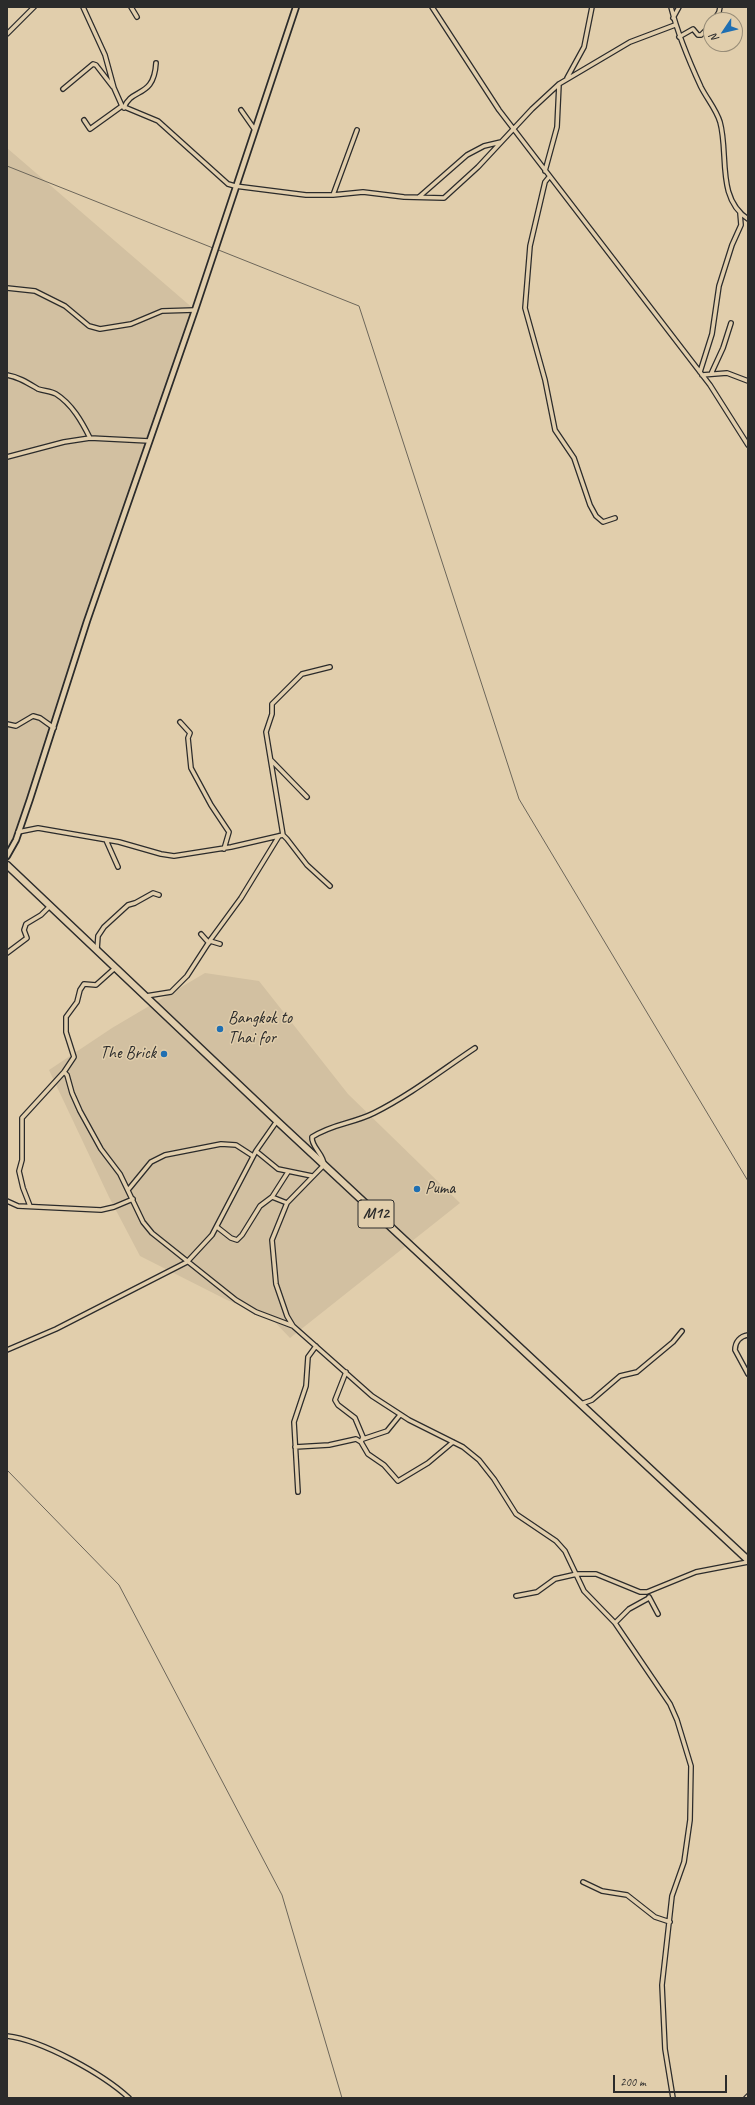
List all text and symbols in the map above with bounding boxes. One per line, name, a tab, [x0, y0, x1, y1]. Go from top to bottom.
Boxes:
north arrow	[703, 12, 743, 52]
text: N	[706, 32, 722, 45]
place label: Bangkok to Thai for	[228, 1009, 292, 1049]
marker: Bangkok to Thai for	[215, 1024, 225, 1034]
place label: The Brick	[100, 1044, 156, 1064]
marker: The Brick	[159, 1049, 169, 1059]
place label: Puma	[425, 1179, 455, 1199]
marker: Puma	[412, 1184, 422, 1194]
road number: M12	[358, 1200, 394, 1228]
scale bar	[615, 2067, 729, 2093]
text: 200 m	[620, 2074, 646, 2090]

